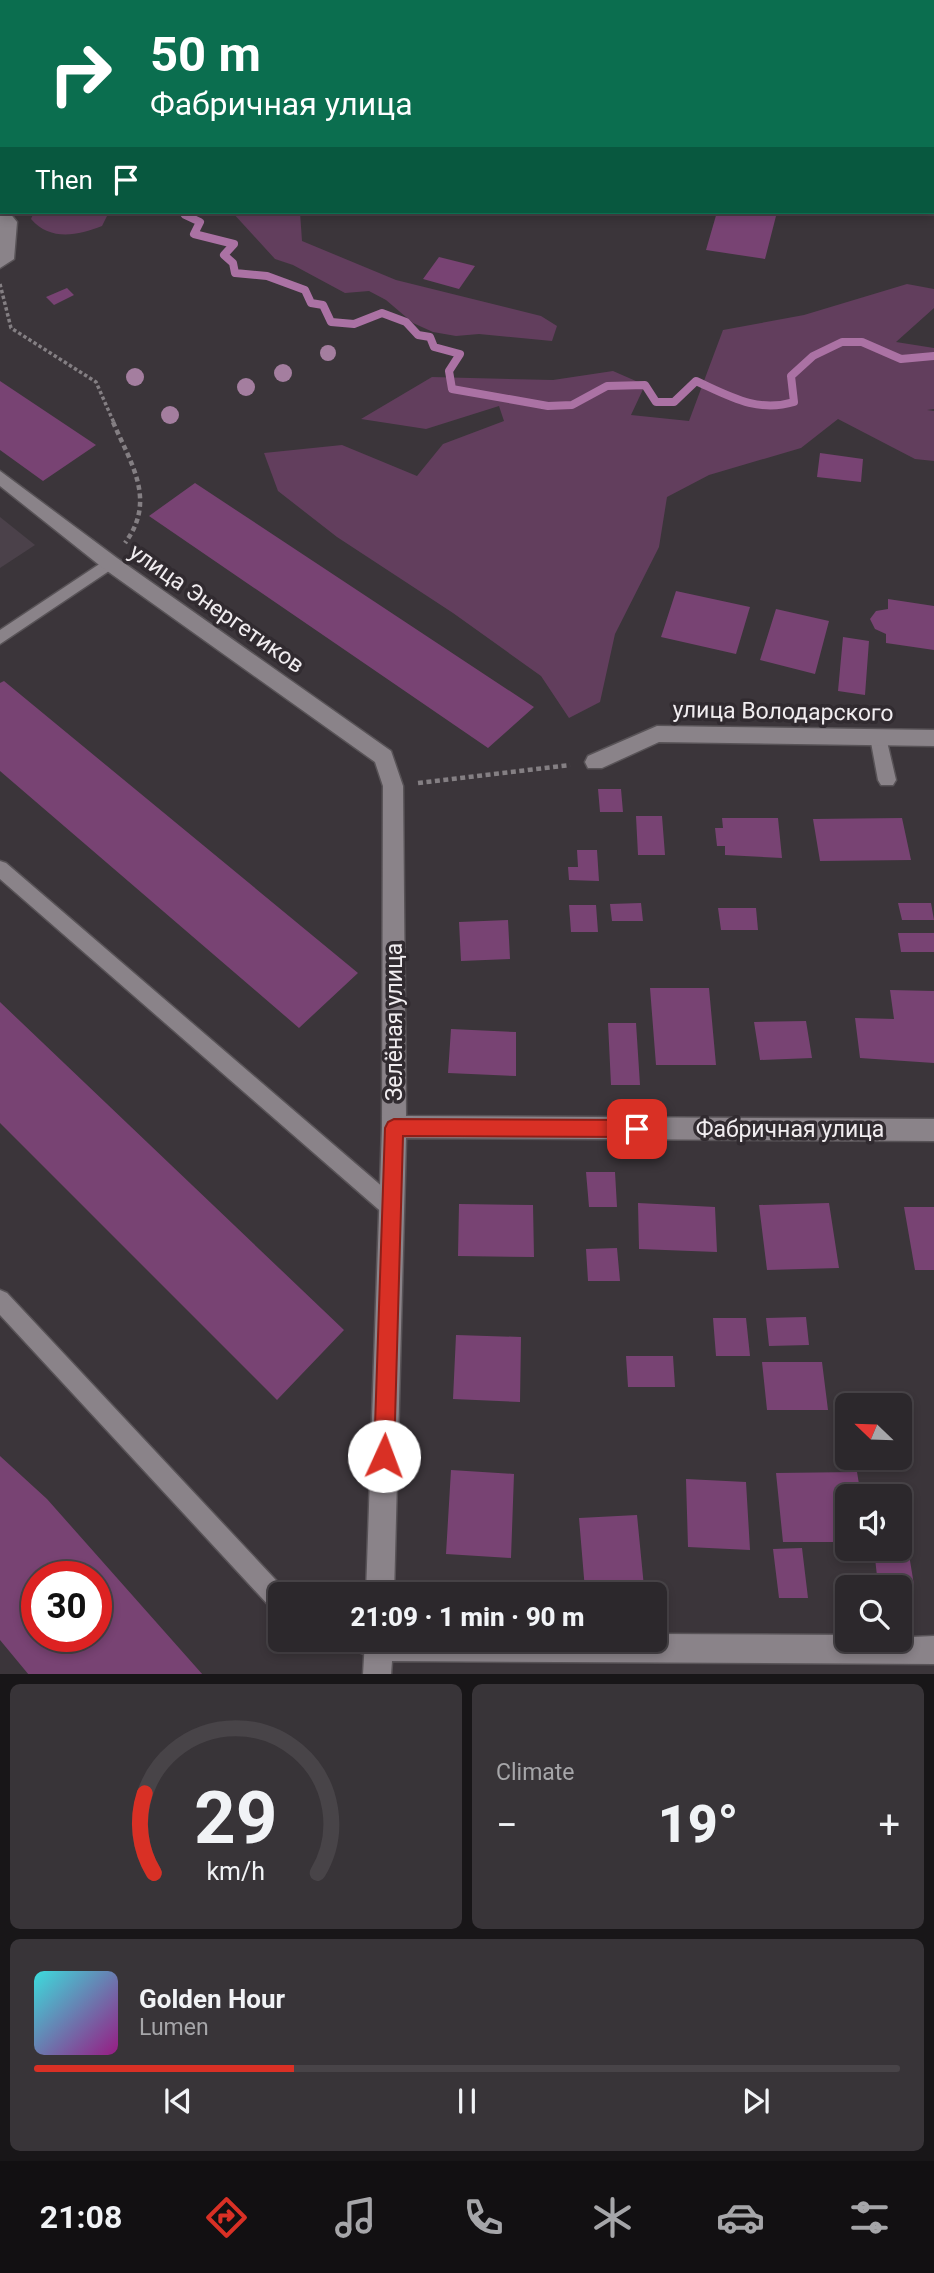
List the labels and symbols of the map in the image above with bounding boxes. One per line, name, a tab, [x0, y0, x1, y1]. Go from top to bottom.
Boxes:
street label: улица Энергетиков	[124, 538, 309, 679]
street label: улица Володарского	[672, 696, 894, 727]
street label: Зелёная улица	[381, 943, 408, 1101]
pin	[607, 1099, 667, 1159]
street label: Фабричная улица	[696, 1116, 884, 1143]
north arrow	[835, 1393, 912, 1470]
position arrow	[347, 1419, 421, 1493]
speed limit sign: 30	[21, 1561, 112, 1652]

